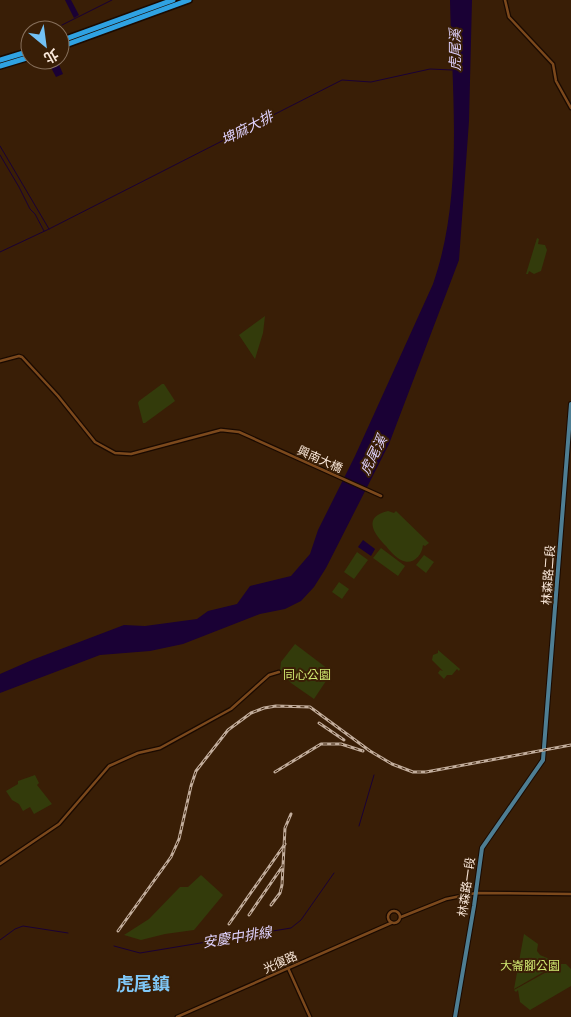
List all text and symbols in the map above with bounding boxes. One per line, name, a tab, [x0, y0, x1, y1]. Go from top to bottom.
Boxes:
north arrow	[20, 20, 70, 70]
water label: 虎尾溪	[445, 27, 465, 71]
text: 北	[40, 44, 62, 69]
water label: 埤麻大排	[218, 105, 278, 150]
water label: 虎尾溪	[355, 430, 392, 478]
street label: 興南大橋	[295, 441, 345, 477]
street label: 林森路二段	[537, 544, 559, 606]
park label: 同心公園	[283, 666, 331, 683]
street label: 林森路一段	[453, 856, 479, 918]
water label: 安慶中排線	[201, 921, 275, 952]
street label: 光復路	[260, 947, 300, 977]
park label: 大崙腳公園	[500, 957, 560, 974]
district label: 虎尾鎮	[116, 971, 170, 996]

